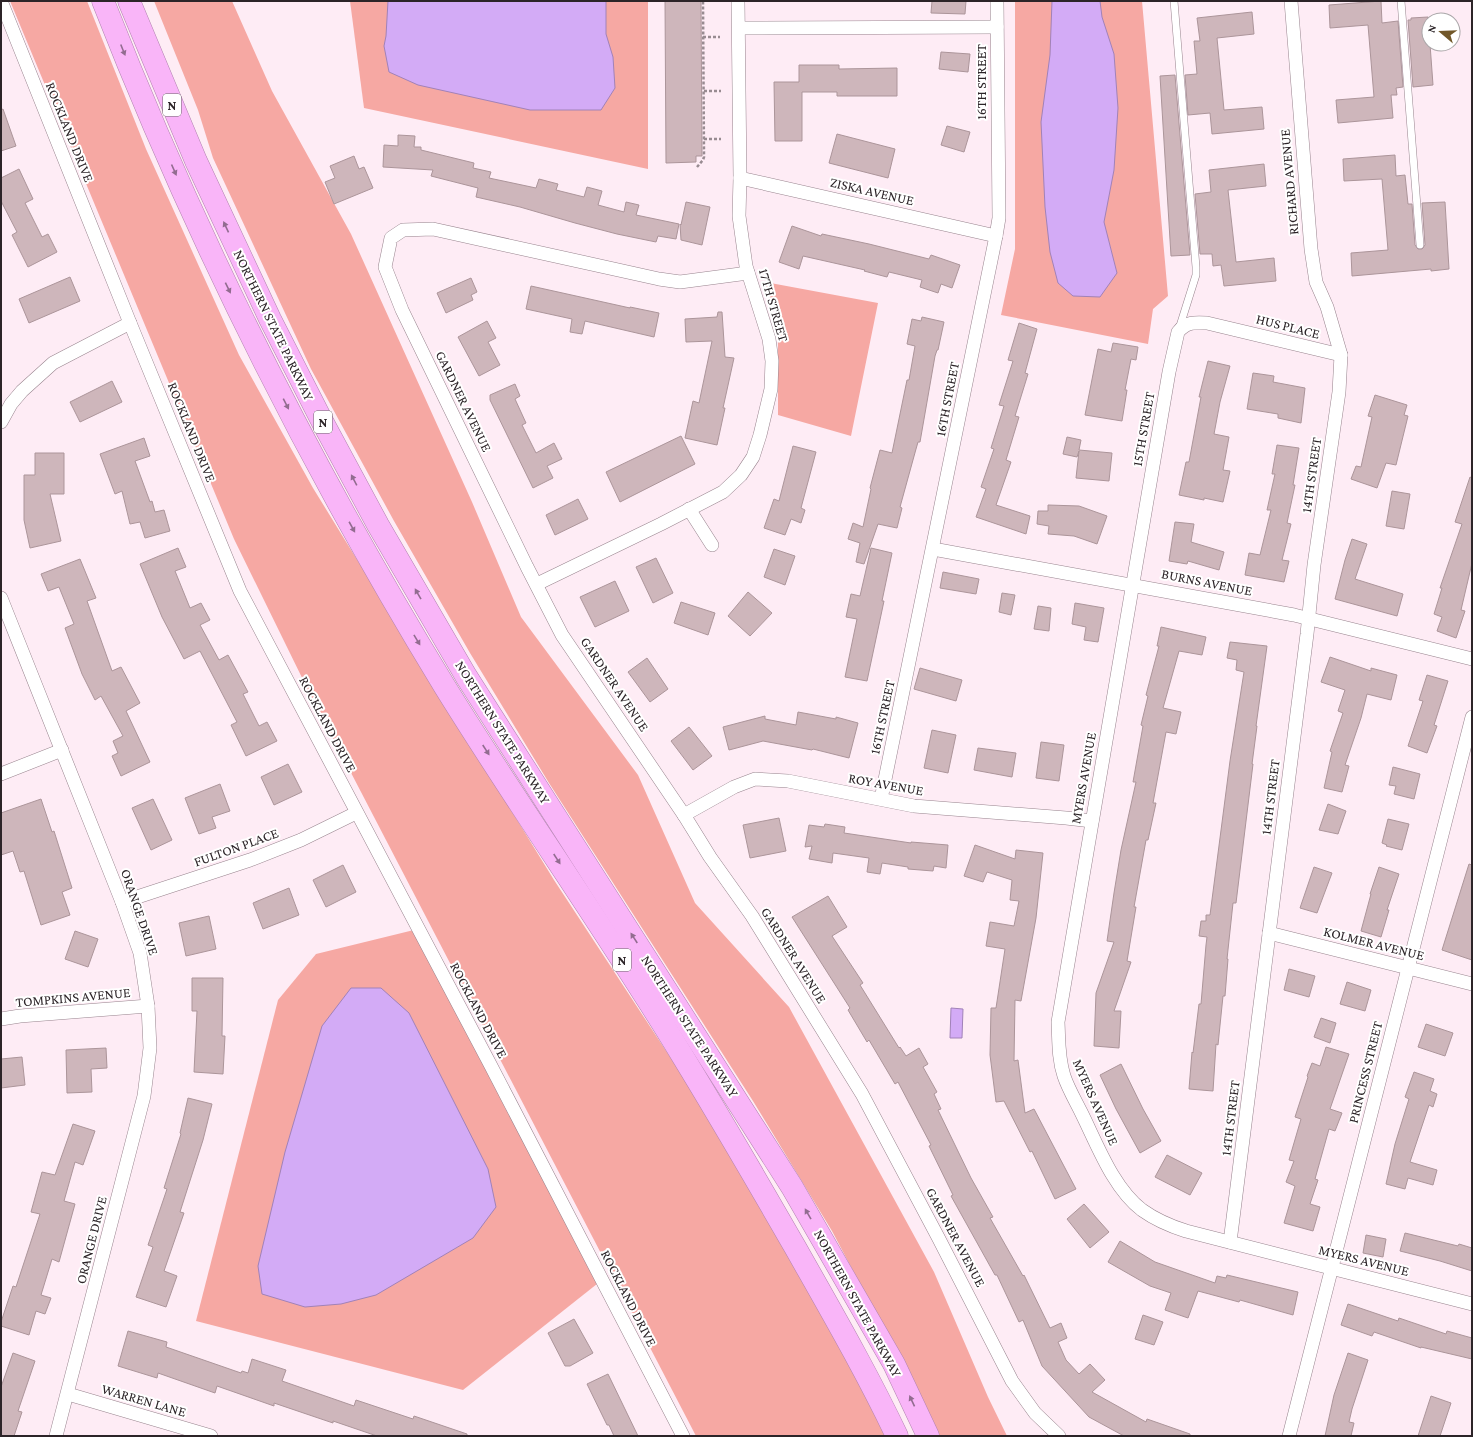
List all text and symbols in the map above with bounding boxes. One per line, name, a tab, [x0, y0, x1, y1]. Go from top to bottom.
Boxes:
north arrow	[1421, 12, 1461, 52]
text: N	[1425, 23, 1439, 34]
street label: 16TH STREET	[973, 44, 989, 120]
one-way arrow	[120, 45, 126, 57]
street label: ROCKLAND DRIVE	[43, 80, 97, 185]
road number: N	[163, 94, 181, 116]
street label: RICHARD AVENUE	[1276, 128, 1302, 236]
one-way arrow	[171, 164, 177, 175]
street label: ZISKA AVENUE	[828, 174, 916, 209]
one-way arrow	[223, 221, 229, 233]
street label: NORTHERN STATE PARKWAY	[230, 247, 318, 404]
street label: 17TH STREET	[756, 267, 792, 344]
one-way arrow	[225, 282, 231, 293]
street label: HUS PLACE	[1254, 310, 1322, 342]
street label: GARDNER AVENUE	[433, 348, 496, 454]
street label: 16TH STREET	[932, 360, 962, 438]
street label: ROCKLAND DRIVE	[165, 380, 219, 485]
street label: 15TH STREET	[1129, 390, 1157, 467]
one-way arrow	[283, 398, 290, 410]
road number: N	[314, 411, 332, 433]
street label: 14TH STREET	[1298, 436, 1324, 514]
one-way arrow	[351, 475, 357, 486]
one-way arrow	[349, 521, 356, 533]
street label: BURNS AVENUE	[1160, 565, 1254, 599]
one-way arrow	[414, 589, 422, 599]
street label: GARDNER AVENUE	[578, 634, 653, 735]
one-way arrow	[413, 635, 421, 645]
street label: NORTHERN STATE PARKWAY	[452, 657, 554, 807]
street label: ROCKLAND DRIVE	[296, 673, 360, 775]
street label: 16TH STREET	[866, 678, 898, 756]
street label: MYERS AVENUE	[1067, 731, 1099, 825]
one-way arrow	[482, 745, 490, 755]
street label: 14TH STREET	[1257, 758, 1283, 836]
street label: ROY AVENUE	[847, 770, 925, 799]
street label: FULTON PLACE	[192, 824, 281, 870]
one-way arrow	[553, 853, 560, 865]
street label: ORANGE DRIVE	[118, 867, 162, 957]
street label: GARDNER AVENUE	[758, 904, 830, 1006]
street label: KOLMER AVENUE	[1322, 923, 1426, 963]
one-way arrow	[630, 933, 638, 943]
road number: N	[613, 949, 631, 971]
street label: NORTHERN STATE PARKWAY	[638, 952, 742, 1100]
street label: ROCKLAND DRIVE	[447, 959, 511, 1061]
street label: TOMPKINS AVENUE	[15, 984, 132, 1010]
street label: PRINCESS STREET	[1345, 1019, 1385, 1125]
street label: MYERS AVENUE	[1070, 1056, 1122, 1148]
street label: 14TH STREET	[1217, 1079, 1243, 1157]
street label: GARDNER AVENUE	[923, 1185, 989, 1290]
street label: ORANGE DRIVE	[72, 1194, 110, 1286]
one-way arrow	[804, 1208, 811, 1220]
street label: NORTHERN STATE PARKWAY	[811, 1227, 905, 1380]
street label: MYERS AVENUE	[1317, 1241, 1411, 1279]
street label: ROCKLAND DRIVE	[598, 1247, 660, 1349]
street label: WARREN LANE	[100, 1380, 188, 1420]
one-way arrow	[908, 1394, 914, 1406]

